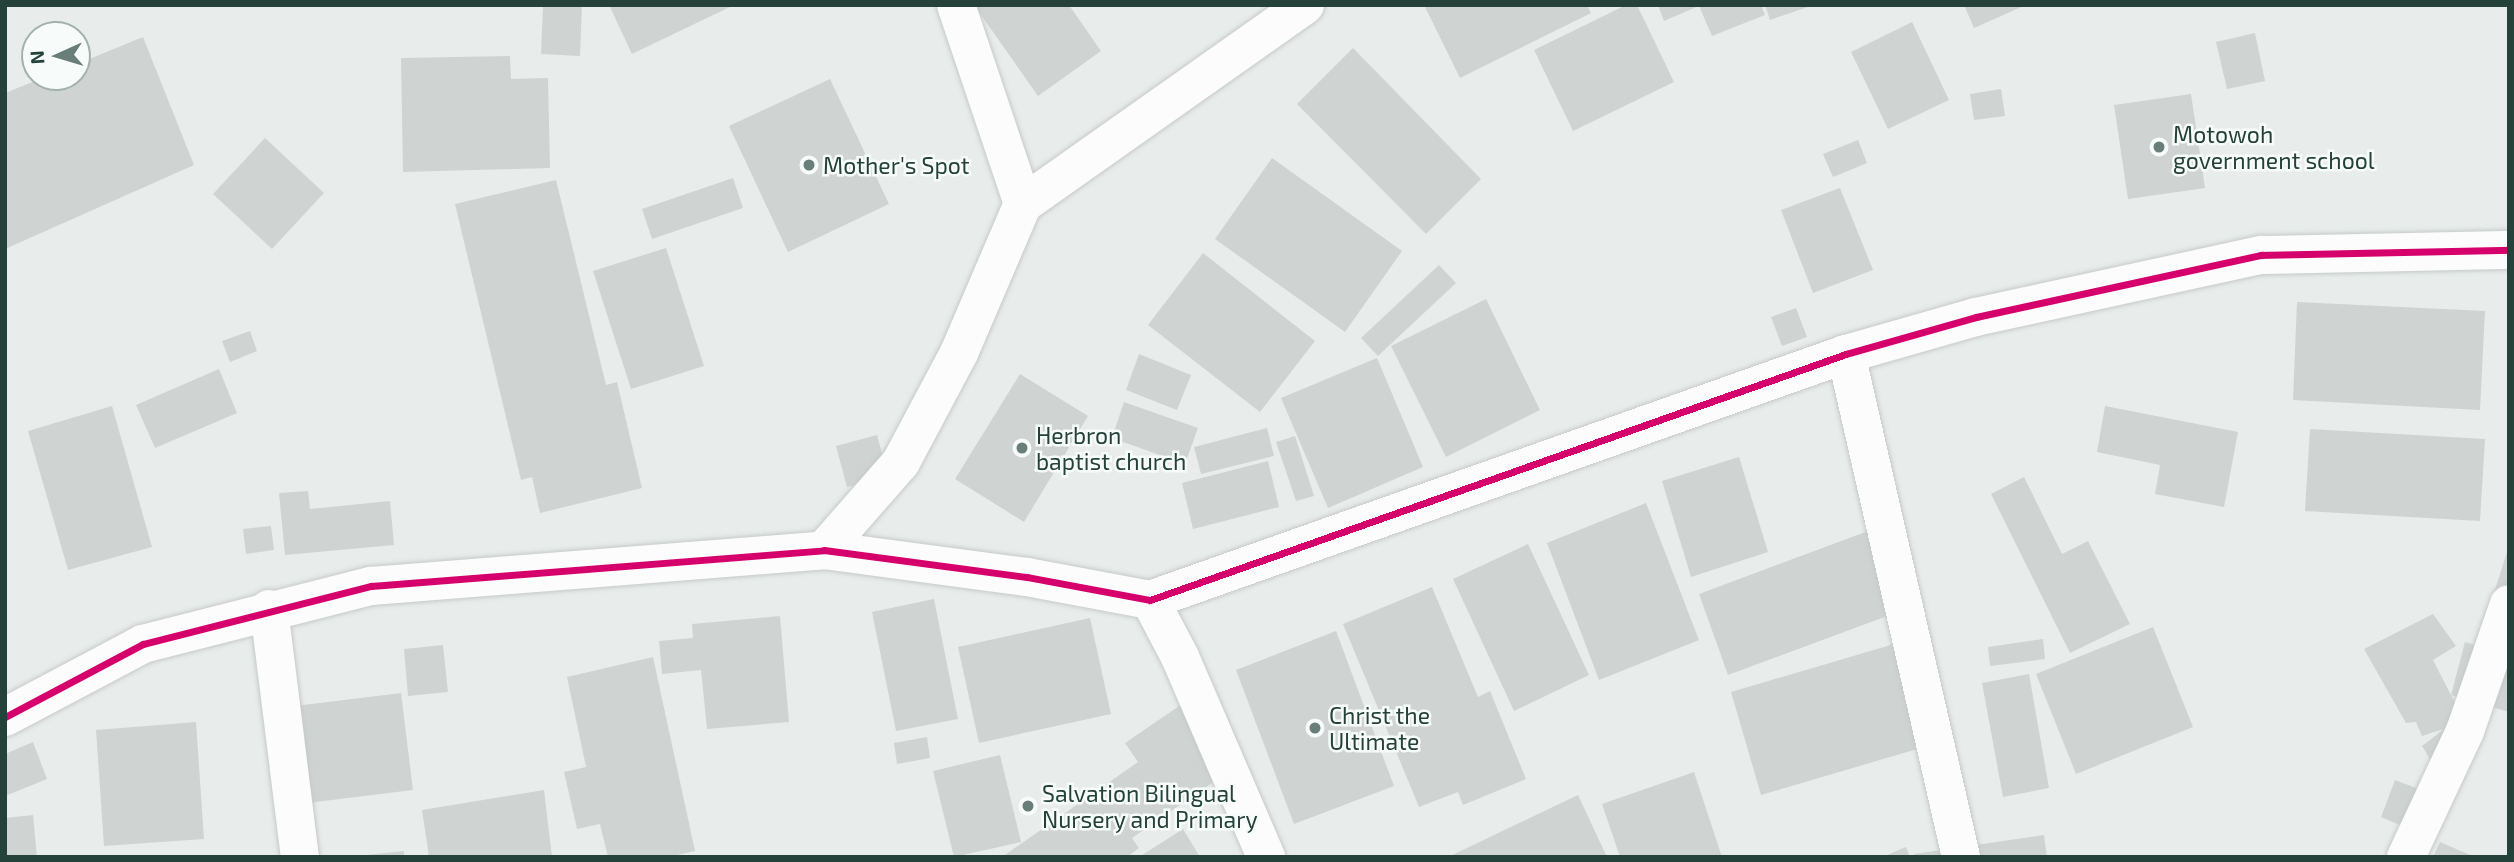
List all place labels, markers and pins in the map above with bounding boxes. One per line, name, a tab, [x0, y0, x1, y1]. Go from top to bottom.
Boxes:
place label: Motowoh government school	[2173, 120, 2375, 174]
marker: Motowoh government school	[2151, 139, 2167, 155]
place label: Mother's Spot	[823, 151, 970, 179]
marker: Mother's Spot	[801, 157, 817, 173]
place label: Herbron baptist church	[1036, 421, 1186, 475]
marker: Herbron baptist church	[1014, 440, 1030, 456]
place label: Christ the Ultimate	[1329, 701, 1430, 755]
marker: Christ the Ultimate	[1307, 720, 1323, 736]
place label: Salvation Bilingual Nursery and Primary	[1042, 779, 1258, 833]
marker: Salvation Bilingual Nursery and Primary	[1020, 798, 1036, 814]

